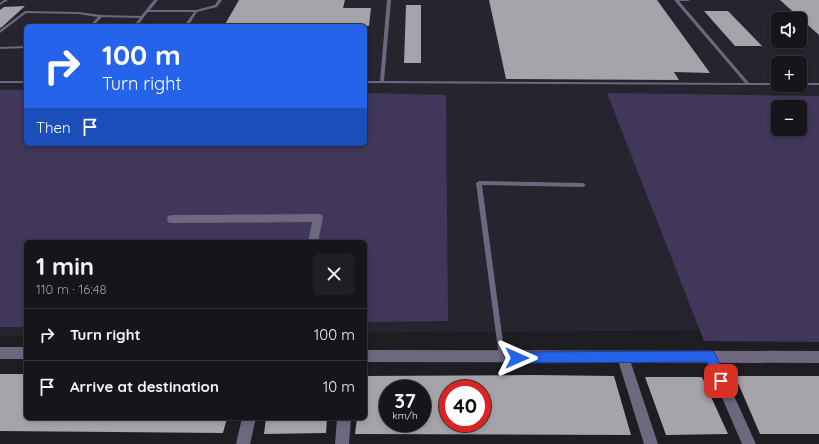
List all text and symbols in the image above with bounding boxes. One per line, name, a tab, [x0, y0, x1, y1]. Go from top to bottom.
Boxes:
map controls	[771, 12, 807, 136]
button: sound	[771, 12, 807, 48]
text: 100 m	[102, 37, 181, 72]
icon: right	[36, 40, 88, 92]
button: +	[771, 56, 807, 92]
text: Turn right	[102, 72, 182, 95]
button: −	[771, 100, 807, 136]
icon: arrive	[79, 116, 101, 138]
text: Then	[36, 118, 71, 137]
text: 1 min	[36, 251, 94, 281]
button: close	[313, 253, 355, 295]
text: 110 m · 16:48	[36, 281, 107, 297]
icon: right	[36, 324, 58, 346]
text: Turn right	[70, 325, 141, 344]
text: 100 m	[314, 325, 355, 344]
position arrow	[496, 337, 538, 379]
pin	[704, 364, 738, 398]
icon: arrive	[710, 370, 732, 392]
icon: arrive	[36, 376, 58, 398]
text: Arrive at destination	[70, 377, 219, 396]
text: 10 m	[323, 377, 355, 396]
speed limit sign: 40	[439, 380, 491, 432]
text: 37	[394, 388, 416, 413]
text: km/h	[392, 409, 418, 422]

